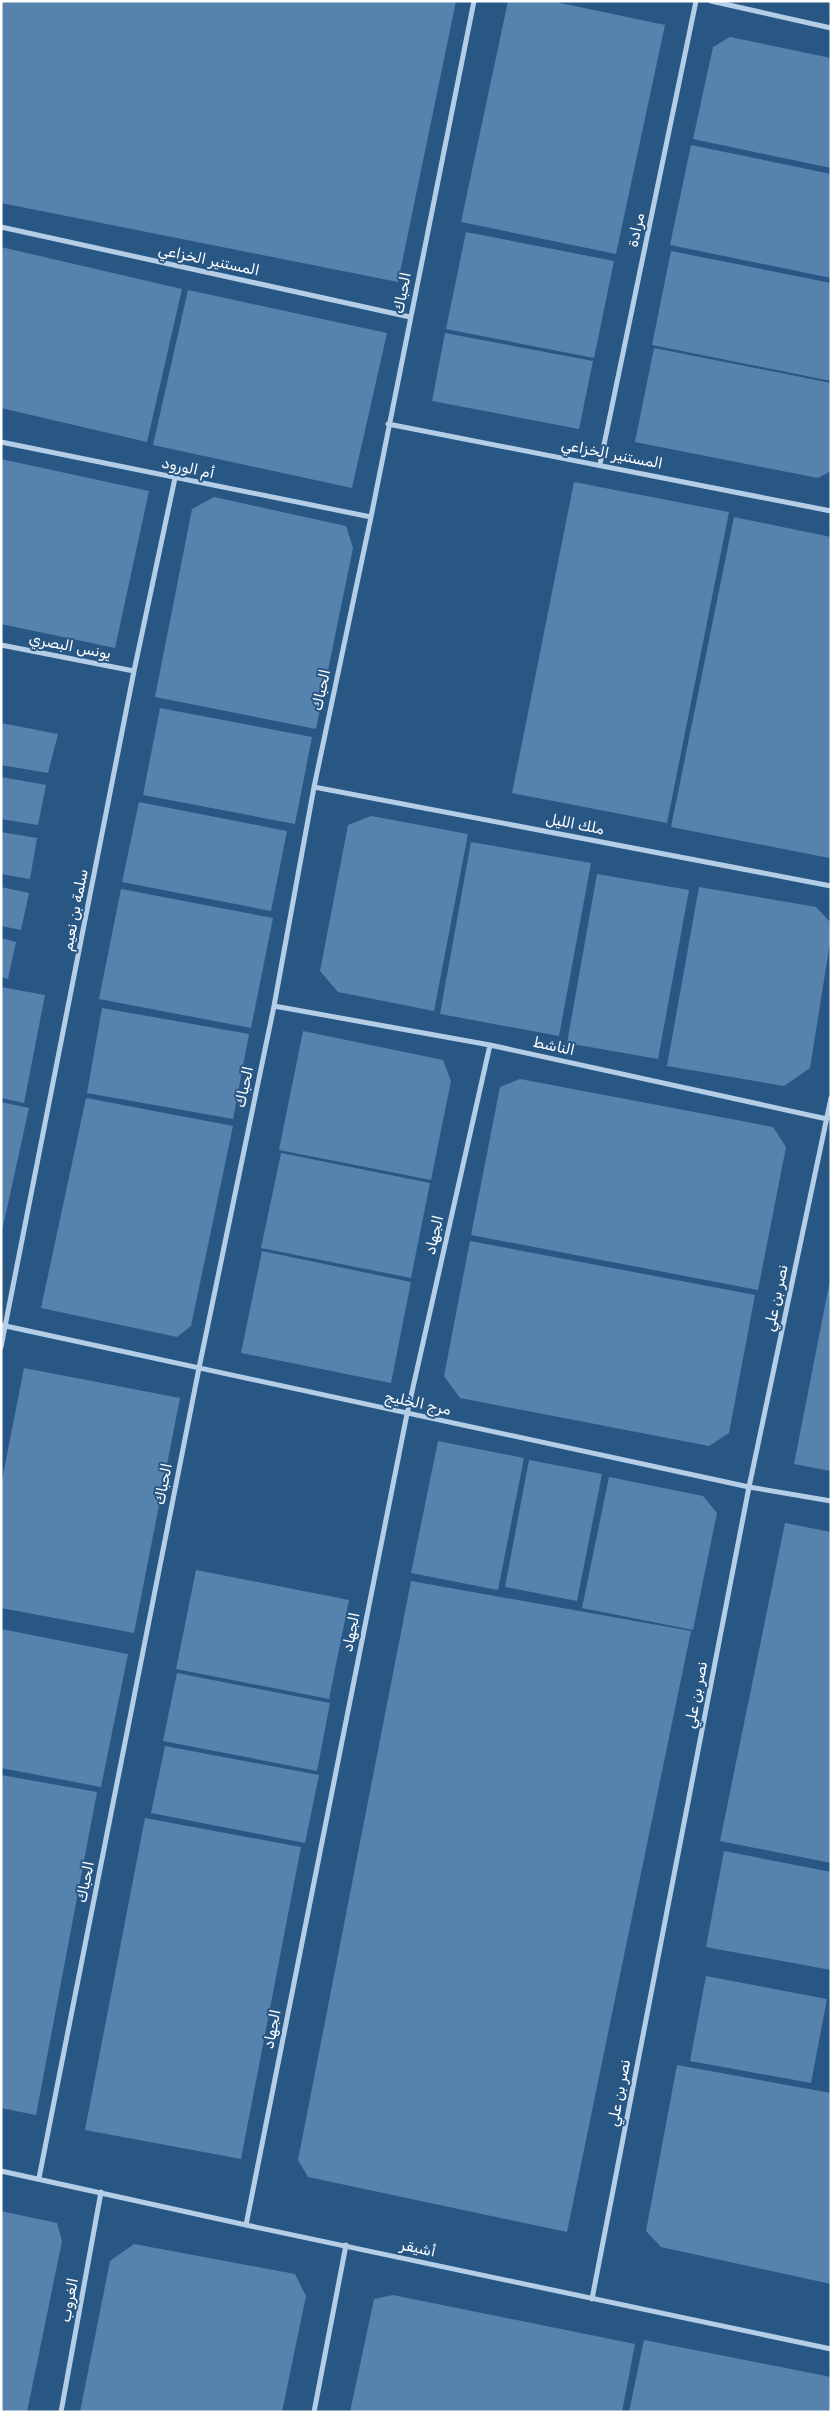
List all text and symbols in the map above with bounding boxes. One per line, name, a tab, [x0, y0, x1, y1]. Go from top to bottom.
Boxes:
street label: مرادة	[624, 211, 648, 249]
street label: المستنير الخزاعي	[156, 240, 261, 282]
street label: الحباك	[389, 271, 415, 315]
street label: المستنير الخزاعي	[559, 435, 664, 476]
street label: أم الورود	[160, 454, 216, 483]
street label: يونس البصري	[27, 629, 113, 664]
street label: الحباك	[308, 668, 334, 712]
street label: ملك الليل	[544, 810, 606, 838]
street label: سلمة بن نعيم	[58, 867, 93, 953]
street label: الناشط	[532, 1033, 576, 1059]
street label: الحباك	[231, 1065, 257, 1109]
street label: الجهاد	[421, 1214, 447, 1256]
street label: نصر بن علي	[760, 1263, 795, 1334]
street label: مرج الخليج	[383, 1387, 453, 1421]
street label: الحباك	[150, 1462, 176, 1506]
street label: الجهاد	[338, 1611, 364, 1653]
street label: نصر بن علي	[681, 1660, 714, 1731]
street label: الحباك	[72, 1860, 98, 1904]
street label: الجهاد	[259, 2008, 285, 2050]
street label: نصر بن علي	[604, 2058, 637, 2129]
street label: أشيقر	[398, 2235, 437, 2261]
street label: الغروب	[56, 2276, 83, 2324]

